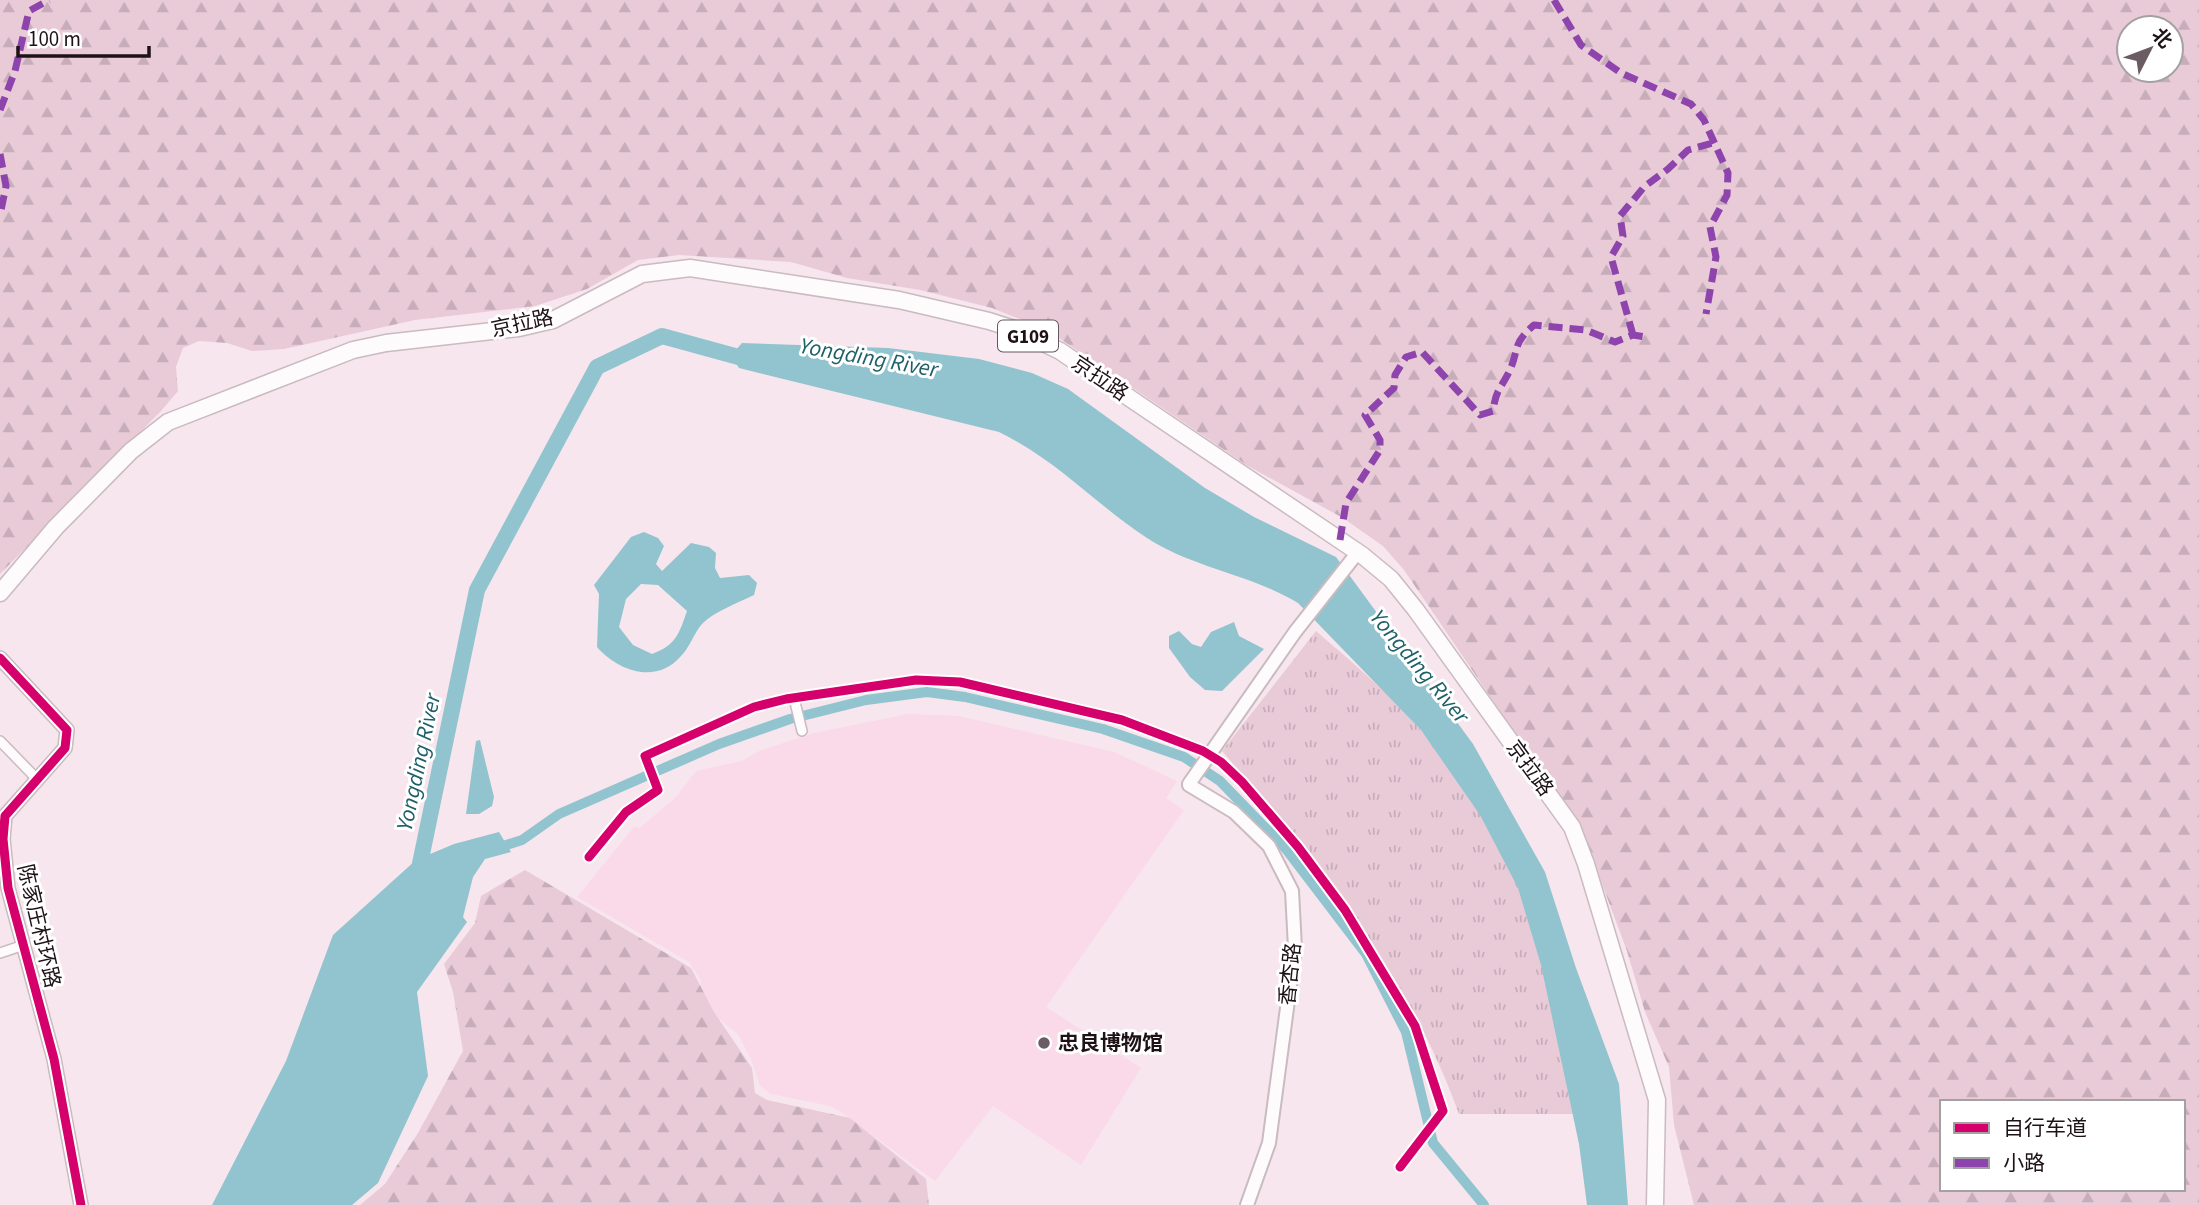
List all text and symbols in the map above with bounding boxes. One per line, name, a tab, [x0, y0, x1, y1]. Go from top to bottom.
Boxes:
scale bar	[18, 14, 149, 58]
north arrow	[2115, 14, 2185, 84]
text: 北	[2145, 23, 2178, 55]
text: 100 m	[28, 24, 81, 54]
street label: 京拉路	[488, 302, 556, 344]
road number: G109	[998, 320, 1058, 352]
water label: Yongding River	[797, 329, 942, 386]
street label: 京拉路	[1065, 348, 1135, 408]
water label: Yongding River	[1362, 602, 1478, 731]
water label: Yongding River	[388, 689, 449, 834]
street label: 京拉路	[1499, 734, 1561, 802]
street label: 陈家庄村环路	[10, 861, 68, 991]
street label: 香杏路	[1272, 941, 1308, 1007]
place label: 忠良博物馆	[1058, 1028, 1163, 1058]
marker: 忠良博物馆	[1036, 1035, 1052, 1051]
legend	[1940, 1100, 2185, 1191]
text: 自行车道	[2003, 1113, 2087, 1143]
text: 小路	[2003, 1148, 2045, 1178]

